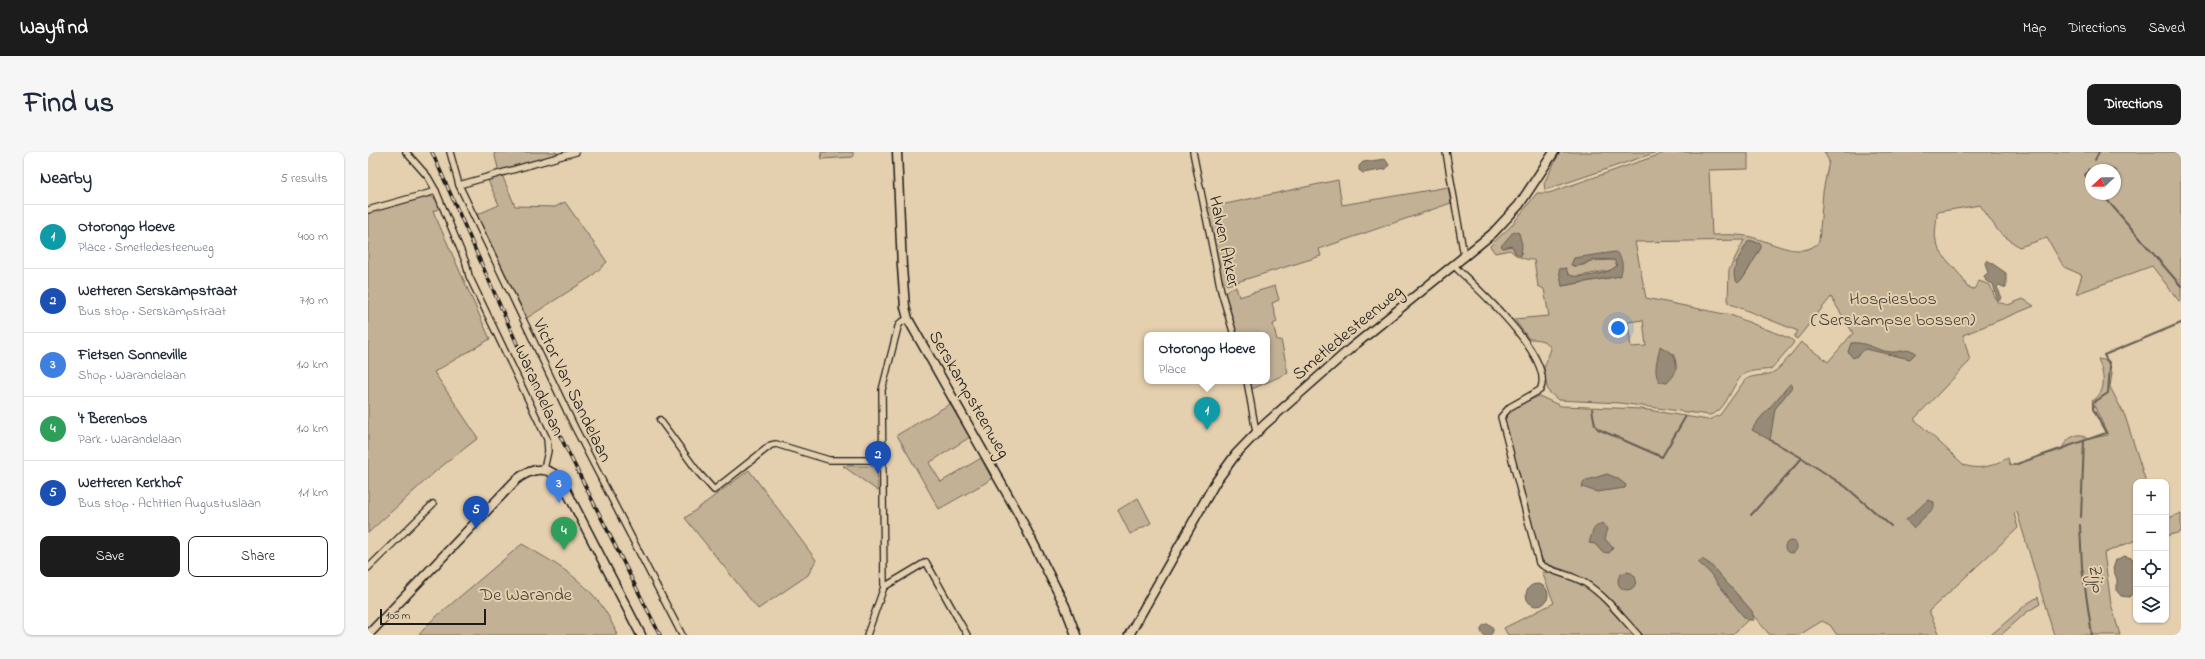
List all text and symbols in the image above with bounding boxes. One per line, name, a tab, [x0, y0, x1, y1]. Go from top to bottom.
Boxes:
text: Wayfind	[20, 15, 88, 42]
text: Map	[2023, 18, 2046, 39]
text: Directions	[2068, 18, 2126, 39]
text: Saved	[2148, 18, 2185, 39]
text: Find us	[24, 84, 114, 125]
button: Directions	[2087, 84, 2181, 125]
north arrow	[2085, 164, 2121, 200]
text: Nearby	[40, 166, 92, 191]
text: 5 results	[280, 169, 328, 188]
street label: Halven Akker	[1201, 193, 1245, 290]
text: Otorongo Hoeve	[78, 216, 175, 238]
text: 1	[51, 227, 55, 246]
text: 400 m	[298, 227, 328, 246]
text: Place · Smetledesteenweg	[78, 238, 214, 257]
text: Wetteren Serskampstraat	[78, 280, 237, 302]
street label: Smetledesteenweg	[1287, 280, 1410, 388]
park label: Hospiesbos (Serskampse bossen)	[1811, 287, 1975, 334]
text: 2	[50, 291, 56, 310]
text: 710 m	[300, 291, 328, 310]
text: Bus stop · Serskampstraat	[78, 302, 226, 321]
street label: Victor Van Sandelaan	[525, 314, 617, 467]
your location	[1608, 318, 1628, 338]
street label: Serskampsteenweg	[920, 326, 1016, 464]
popup	[1144, 332, 1270, 384]
text: Otorongo Hoeve	[1158, 338, 1256, 360]
street label: Warandelaan	[506, 341, 570, 441]
text: Fietsen Sonneville	[78, 344, 187, 366]
text: 3	[50, 355, 56, 374]
text: 1.0 km	[297, 355, 328, 374]
text: Place	[1158, 360, 1186, 379]
text: Shop · Warandelaan	[78, 366, 186, 385]
pin: 1	[1194, 397, 1220, 430]
text: 't Berenbos	[78, 408, 147, 430]
text: 4	[50, 419, 56, 438]
text: 1.0 km	[297, 419, 328, 438]
text: Park · Warandelaan	[78, 430, 181, 449]
pin: 2	[865, 441, 891, 474]
pin: 3	[546, 470, 572, 503]
text: Wetteren Kerkhof	[78, 472, 183, 494]
map controls	[2133, 479, 2169, 623]
button: +	[2133, 479, 2169, 515]
text: 5	[49, 483, 57, 502]
text: 1.1 km	[298, 483, 328, 502]
text: Bus stop · Achttien Augustuslaan	[78, 494, 261, 513]
pin: 5	[463, 496, 489, 529]
button: −	[2133, 515, 2169, 551]
pin: 4	[551, 517, 577, 550]
button: Save	[40, 536, 180, 577]
button: Share	[188, 536, 328, 577]
button: locate	[2133, 551, 2169, 587]
water label: Zijp	[2080, 563, 2111, 595]
park label: De Warande	[479, 583, 573, 609]
button: layers	[2133, 587, 2169, 623]
scale bar	[380, 607, 486, 626]
text: 100 m	[386, 608, 410, 624]

